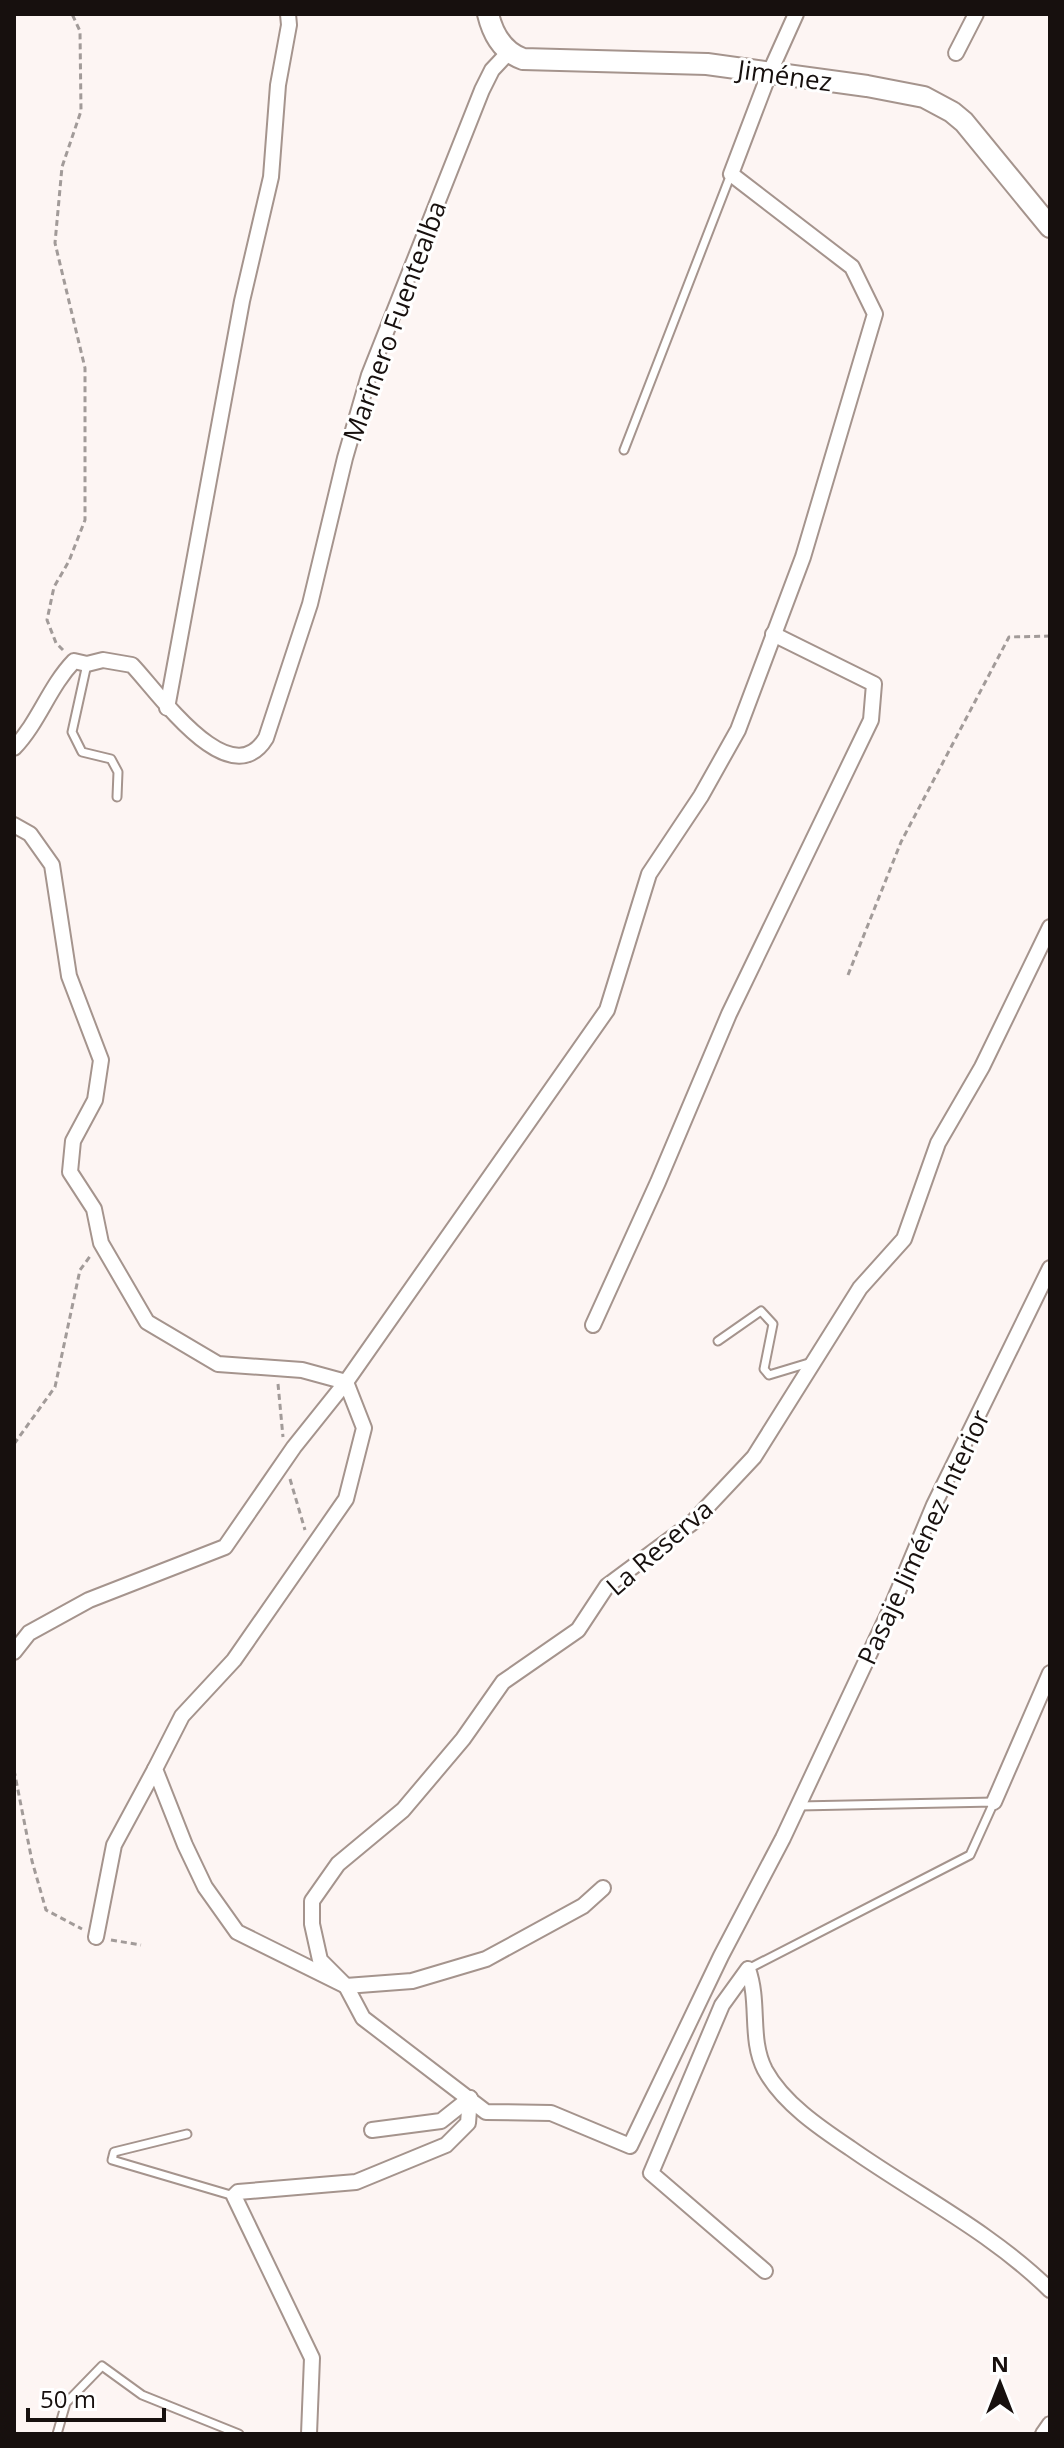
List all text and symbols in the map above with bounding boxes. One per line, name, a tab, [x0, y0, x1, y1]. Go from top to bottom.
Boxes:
street label: Jiménez	[733, 50, 835, 99]
street label: Marinero Fuentealba	[334, 196, 454, 446]
street label: Pasaje Jiménez Interior	[848, 1403, 998, 1670]
street label: La Reserva	[598, 1491, 720, 1603]
north arrow	[960, 2344, 1040, 2424]
text: N	[991, 2348, 1009, 2378]
scale bar	[28, 2372, 164, 2422]
text: 50 m	[40, 2382, 96, 2415]

